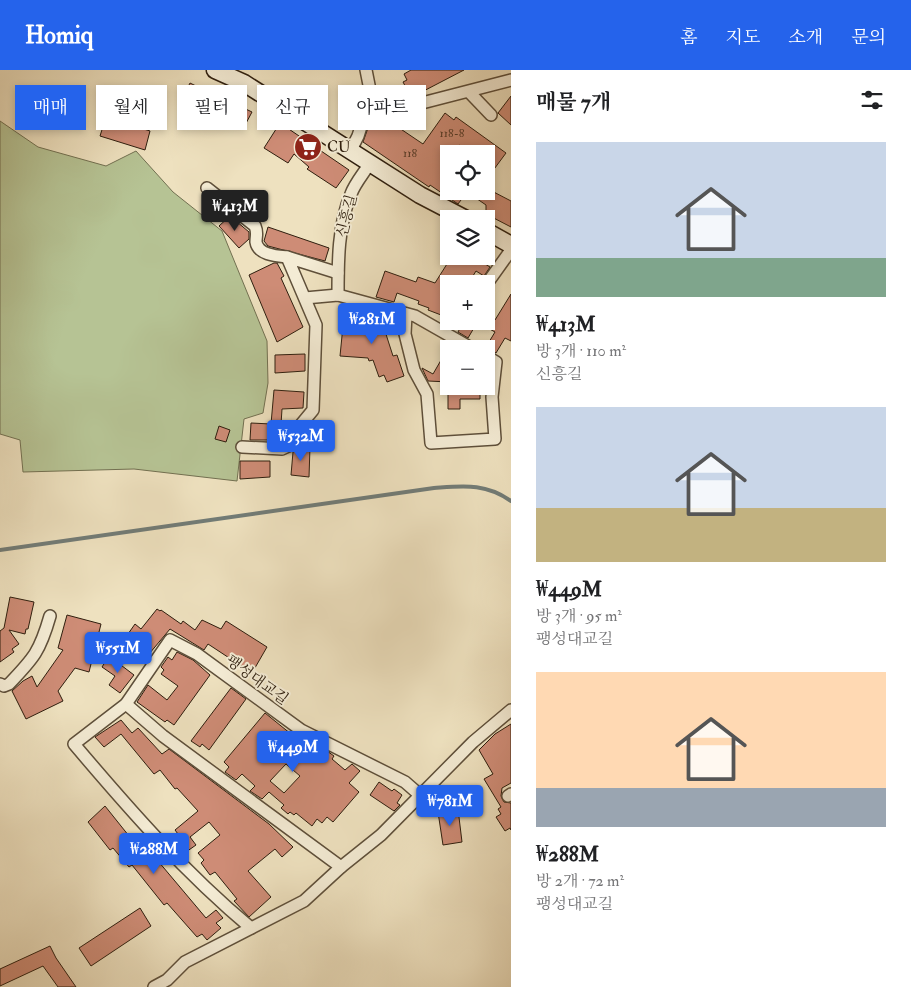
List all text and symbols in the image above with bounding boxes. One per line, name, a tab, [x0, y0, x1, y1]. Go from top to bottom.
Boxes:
text: Homiq	[25, 20, 93, 51]
text: 홈	[680, 26, 698, 49]
text: 지도	[726, 26, 760, 49]
text: 소개	[788, 26, 823, 49]
text: 문의	[851, 26, 886, 49]
chip: 매매	[15, 85, 86, 130]
chip: 월세	[96, 85, 167, 130]
chip: 필터	[177, 85, 247, 130]
chip: 신규	[257, 85, 328, 130]
chip: 아파트	[338, 85, 426, 130]
icon: filters	[858, 86, 886, 114]
text: 매물 7개	[536, 89, 611, 116]
house number: 118-8	[440, 126, 465, 141]
supermarket icon: CU	[293, 132, 323, 162]
place label: CU	[327, 138, 351, 157]
map controls	[440, 145, 495, 395]
button: locate	[440, 145, 495, 200]
house number: 118	[403, 146, 417, 161]
icon: home	[666, 174, 756, 264]
pin: ₩413M	[200, 190, 270, 232]
street label: 신흥길	[333, 193, 361, 239]
text: ₩413M	[212, 196, 258, 216]
button: layers	[440, 210, 495, 265]
button: +	[440, 275, 495, 330]
pin: ₩281M	[337, 302, 407, 345]
text: ₩281M	[349, 309, 395, 329]
text: ₩413M	[536, 311, 596, 338]
button: −	[440, 340, 495, 395]
text: 방 3개 · 110 m²	[536, 341, 626, 361]
text: 신흥길	[536, 364, 582, 384]
pin: ₩532M	[266, 420, 336, 462]
text: ₩532M	[278, 426, 324, 446]
icon: home	[666, 439, 756, 529]
text: ₩449M	[536, 576, 602, 603]
text: 방 3개 · 95 m²	[536, 606, 622, 626]
text: 팽성대교길	[536, 629, 613, 649]
pin: ₩551M	[83, 632, 153, 674]
text: ₩551M	[96, 638, 140, 658]
street label: 팽성대교길	[222, 651, 292, 709]
icon: home	[666, 704, 756, 794]
pin: ₩449M	[258, 730, 328, 773]
text: ₩449M	[268, 737, 318, 757]
pin: ₩781M	[415, 784, 485, 827]
text: ₩781M	[427, 791, 473, 811]
pin: ₩288M	[119, 832, 189, 875]
text: ₩288M	[130, 839, 178, 859]
text: ₩288M	[536, 841, 599, 868]
text: 방 2개 · 72 m²	[536, 871, 624, 891]
text: 팽성대교길	[536, 894, 613, 914]

